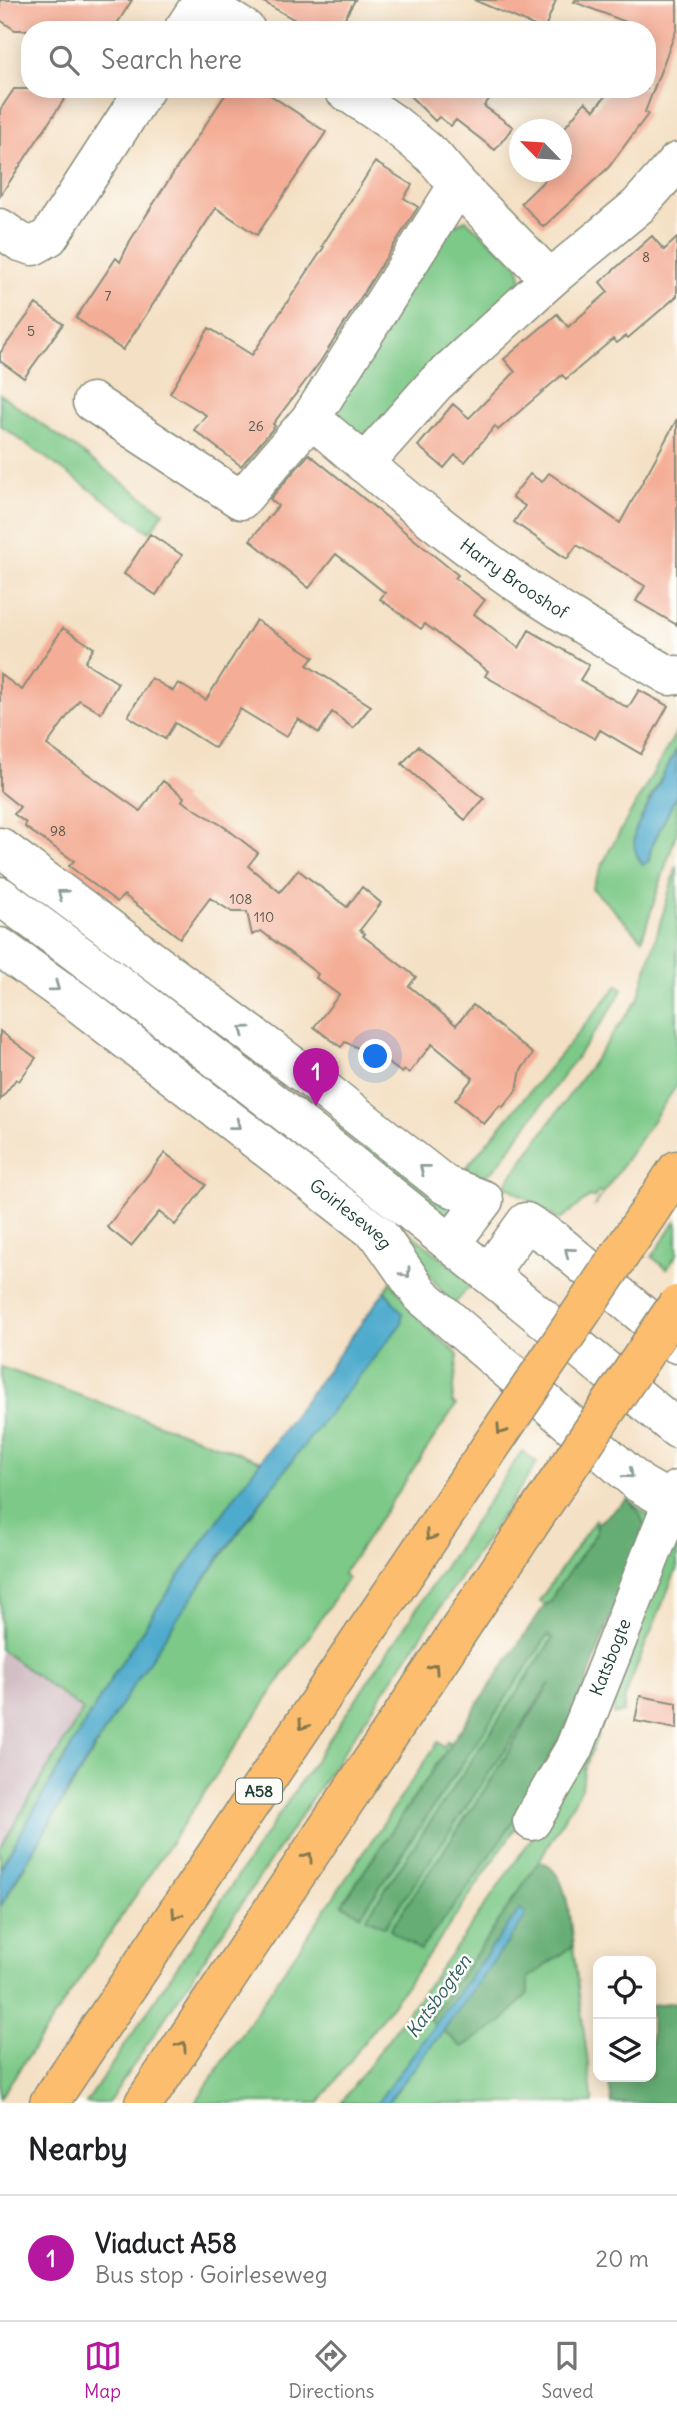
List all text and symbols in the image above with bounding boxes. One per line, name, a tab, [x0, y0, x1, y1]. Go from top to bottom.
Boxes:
search box	[21, 21, 656, 98]
icon: search	[45, 41, 83, 79]
text: Search here	[101, 43, 242, 76]
north arrow	[509, 119, 572, 182]
house number: 8	[642, 248, 650, 266]
house number: 7	[105, 287, 112, 305]
house number: 5	[27, 322, 35, 340]
house number: 26	[248, 417, 264, 435]
street label: Harry Brooshof	[455, 533, 573, 624]
house number: 98	[50, 822, 66, 840]
one-way arrow	[57, 889, 70, 902]
house number: 108	[230, 890, 252, 908]
house number: 110	[254, 908, 274, 926]
one-way arrow	[47, 979, 60, 991]
one-way arrow	[239, 1025, 252, 1038]
your location	[358, 1039, 392, 1073]
pin: 1	[293, 1048, 339, 1106]
one-way arrow	[228, 1116, 241, 1129]
one-way arrow	[420, 1164, 432, 1177]
street label: Goirleseweg	[305, 1174, 397, 1254]
one-way arrow	[564, 1248, 576, 1261]
one-way arrow	[398, 1265, 410, 1278]
one-way arrow	[496, 1423, 509, 1436]
one-way arrow	[621, 1466, 634, 1479]
one-way arrow	[425, 1529, 438, 1542]
street label: Katsbogte	[584, 1615, 636, 1699]
one-way arrow	[426, 1663, 438, 1676]
one-way arrow	[298, 1718, 311, 1731]
road number: A58	[236, 1778, 282, 1804]
one-way arrow	[300, 1852, 312, 1865]
one-way arrow	[172, 1906, 184, 1919]
water label: Katsbogten	[400, 1949, 477, 2042]
map controls	[593, 1956, 656, 2082]
button: locate	[593, 1956, 656, 2019]
button: layers	[593, 2019, 656, 2082]
one-way arrow	[173, 2041, 186, 2054]
text: Nearby	[28, 2130, 128, 2168]
text: Viaduct A58	[95, 2227, 237, 2260]
text: 1	[46, 2244, 56, 2273]
text: 20 m	[596, 2244, 649, 2273]
text: Bus stop · Goirleseweg	[95, 2260, 328, 2289]
tab: Map	[84, 2337, 122, 2403]
tab: Directions	[289, 2337, 374, 2403]
tab: Saved	[541, 2337, 593, 2403]

